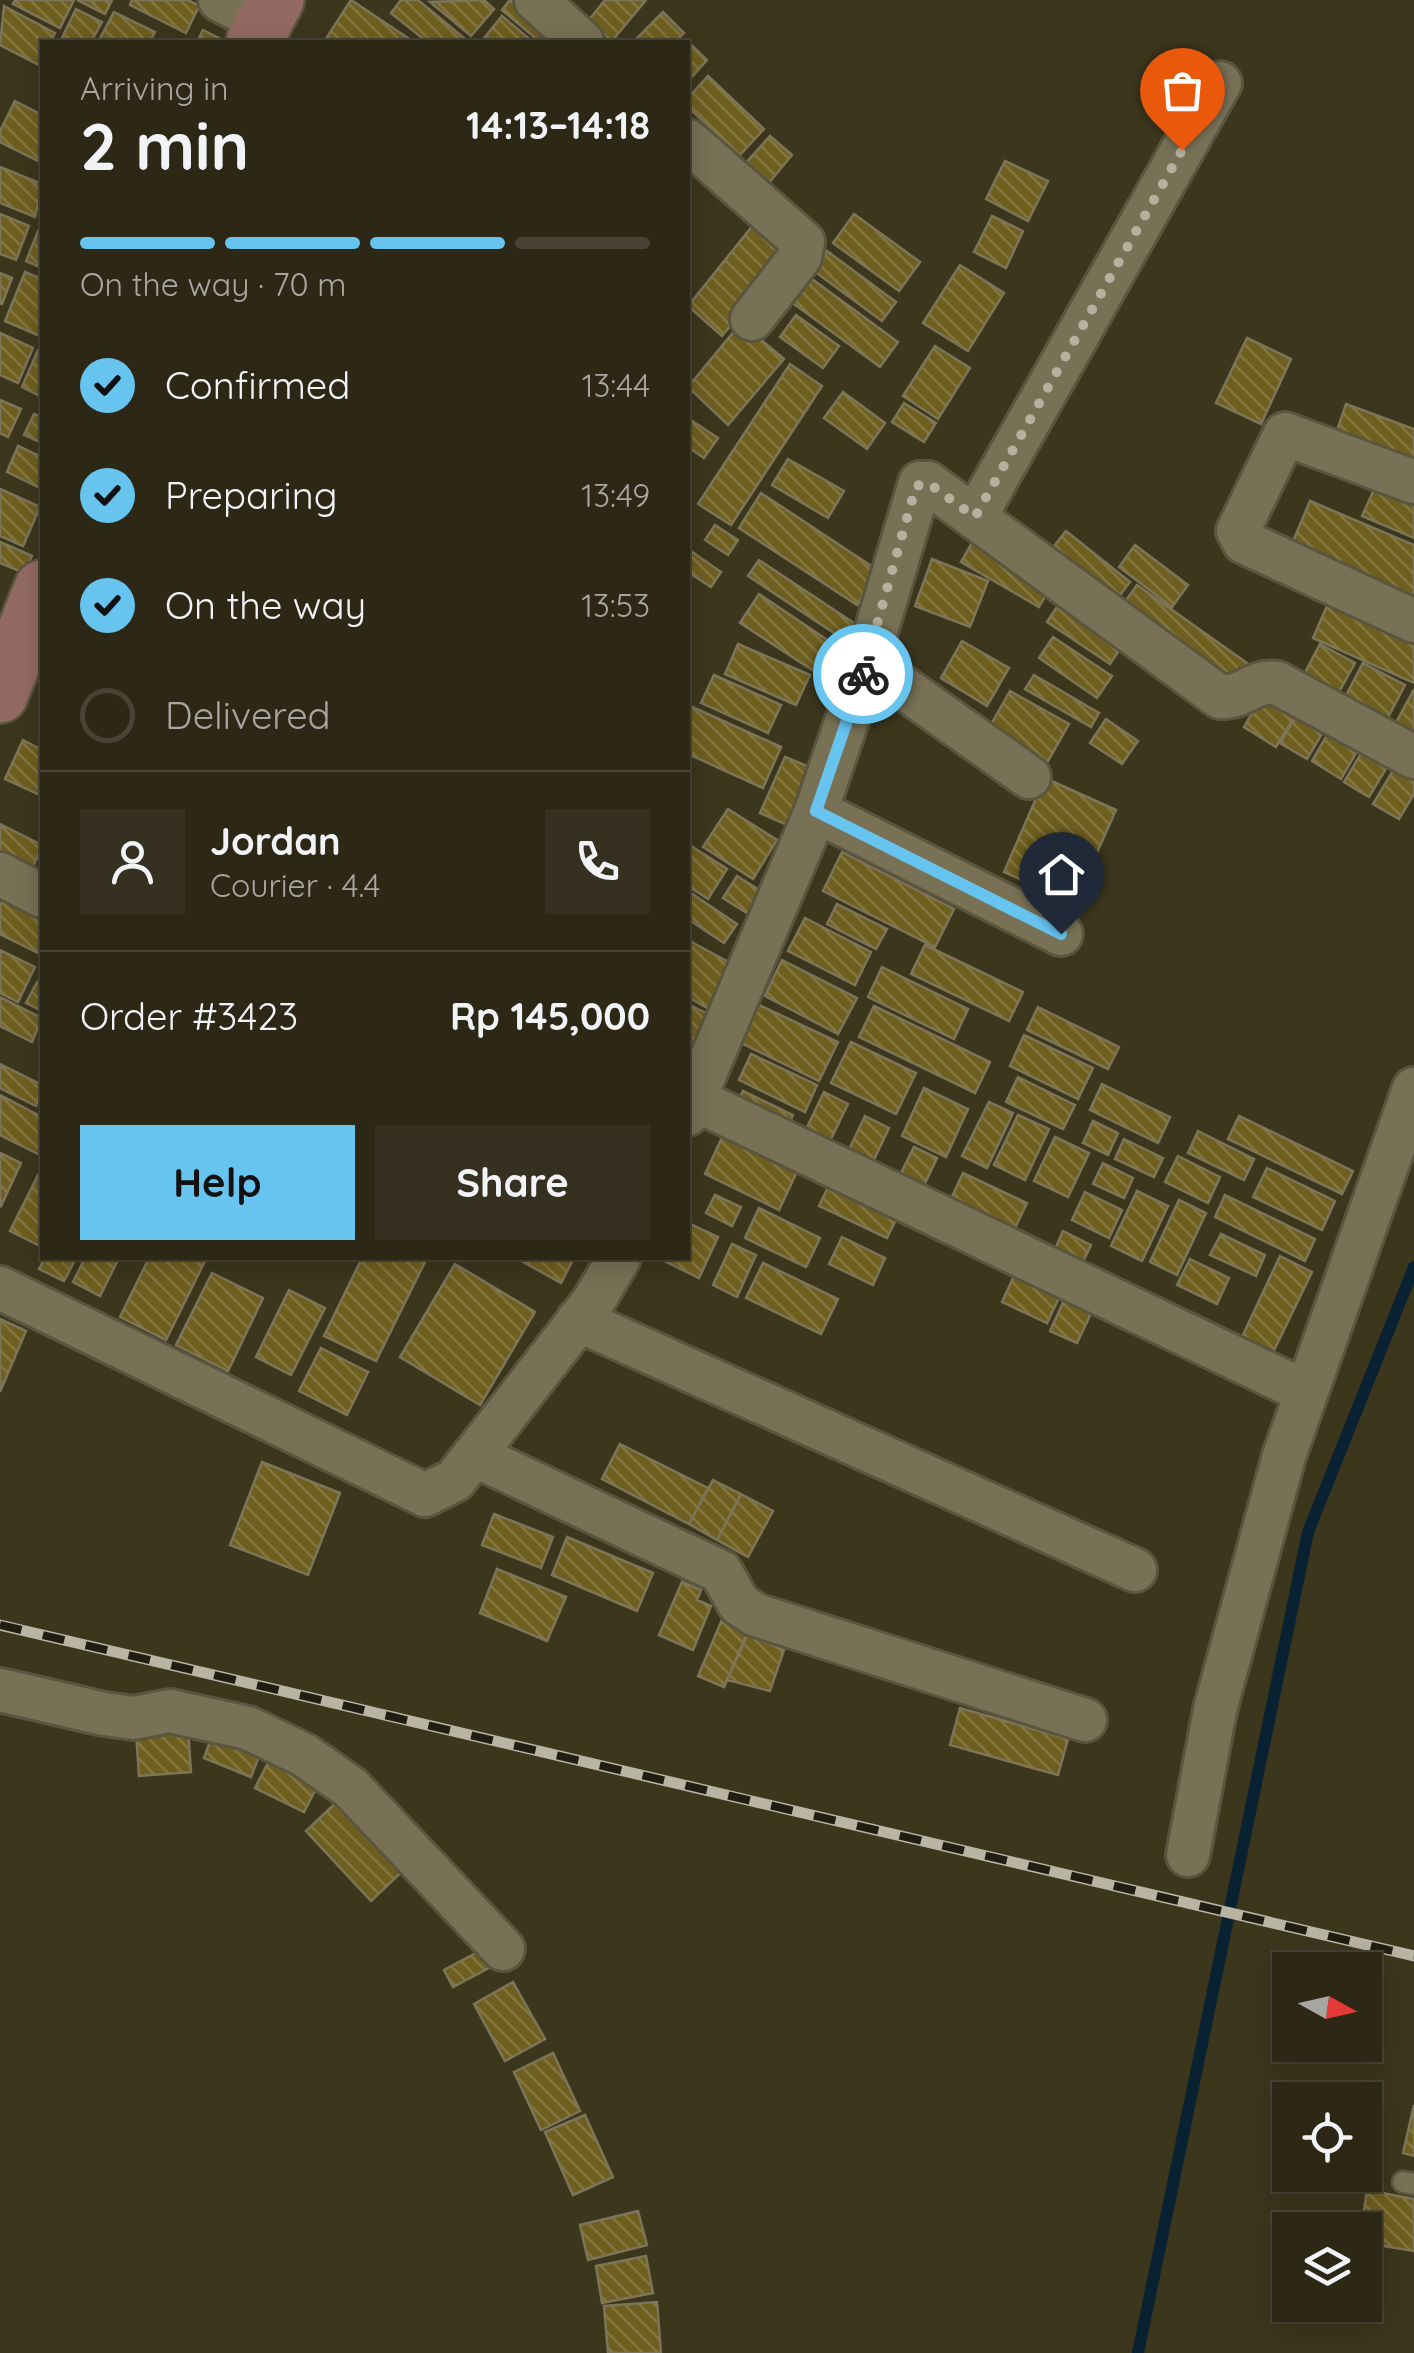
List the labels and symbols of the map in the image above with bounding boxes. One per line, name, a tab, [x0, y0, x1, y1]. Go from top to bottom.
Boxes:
pin	[1140, 48, 1225, 151]
courier	[813, 624, 913, 724]
pin	[1019, 832, 1104, 935]
north arrow	[1272, 1952, 1382, 2062]

